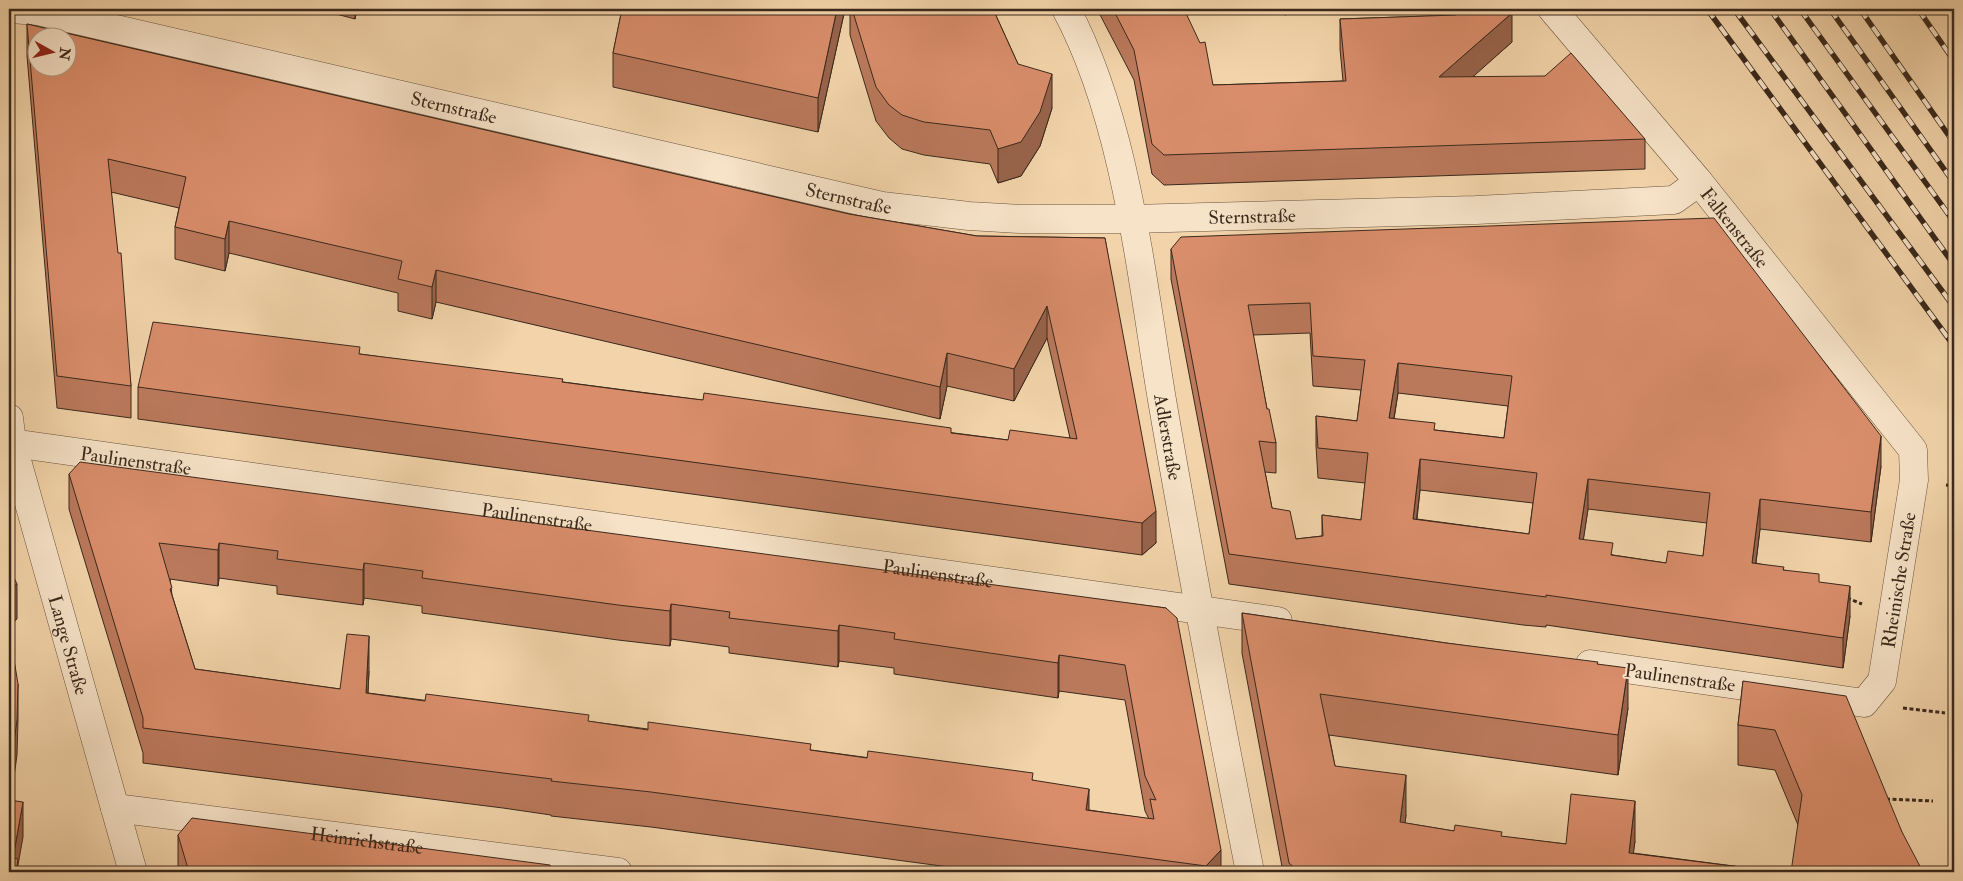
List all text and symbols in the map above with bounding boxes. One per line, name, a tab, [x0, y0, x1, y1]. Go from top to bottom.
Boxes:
north arrow	[28, 28, 78, 78]
text: N	[55, 45, 74, 62]
street label: Sternstraße	[408, 87, 499, 130]
street label: Sternstraße	[803, 178, 893, 220]
street label: Falkenstraße	[1695, 183, 1774, 273]
street label: Sternstraße	[1208, 204, 1296, 230]
street label: Adlerstraße	[1148, 391, 1187, 482]
street label: Paulinenstraße	[79, 442, 193, 481]
street label: Paulinenstraße	[480, 498, 594, 537]
street label: Rheinische Straße	[1876, 510, 1922, 650]
street label: Paulinenstraße	[881, 555, 995, 594]
street label: Lange Straße	[43, 593, 93, 698]
street label: Paulinenstraße	[1623, 658, 1737, 698]
street label: Heinrichstraße	[309, 822, 425, 860]

